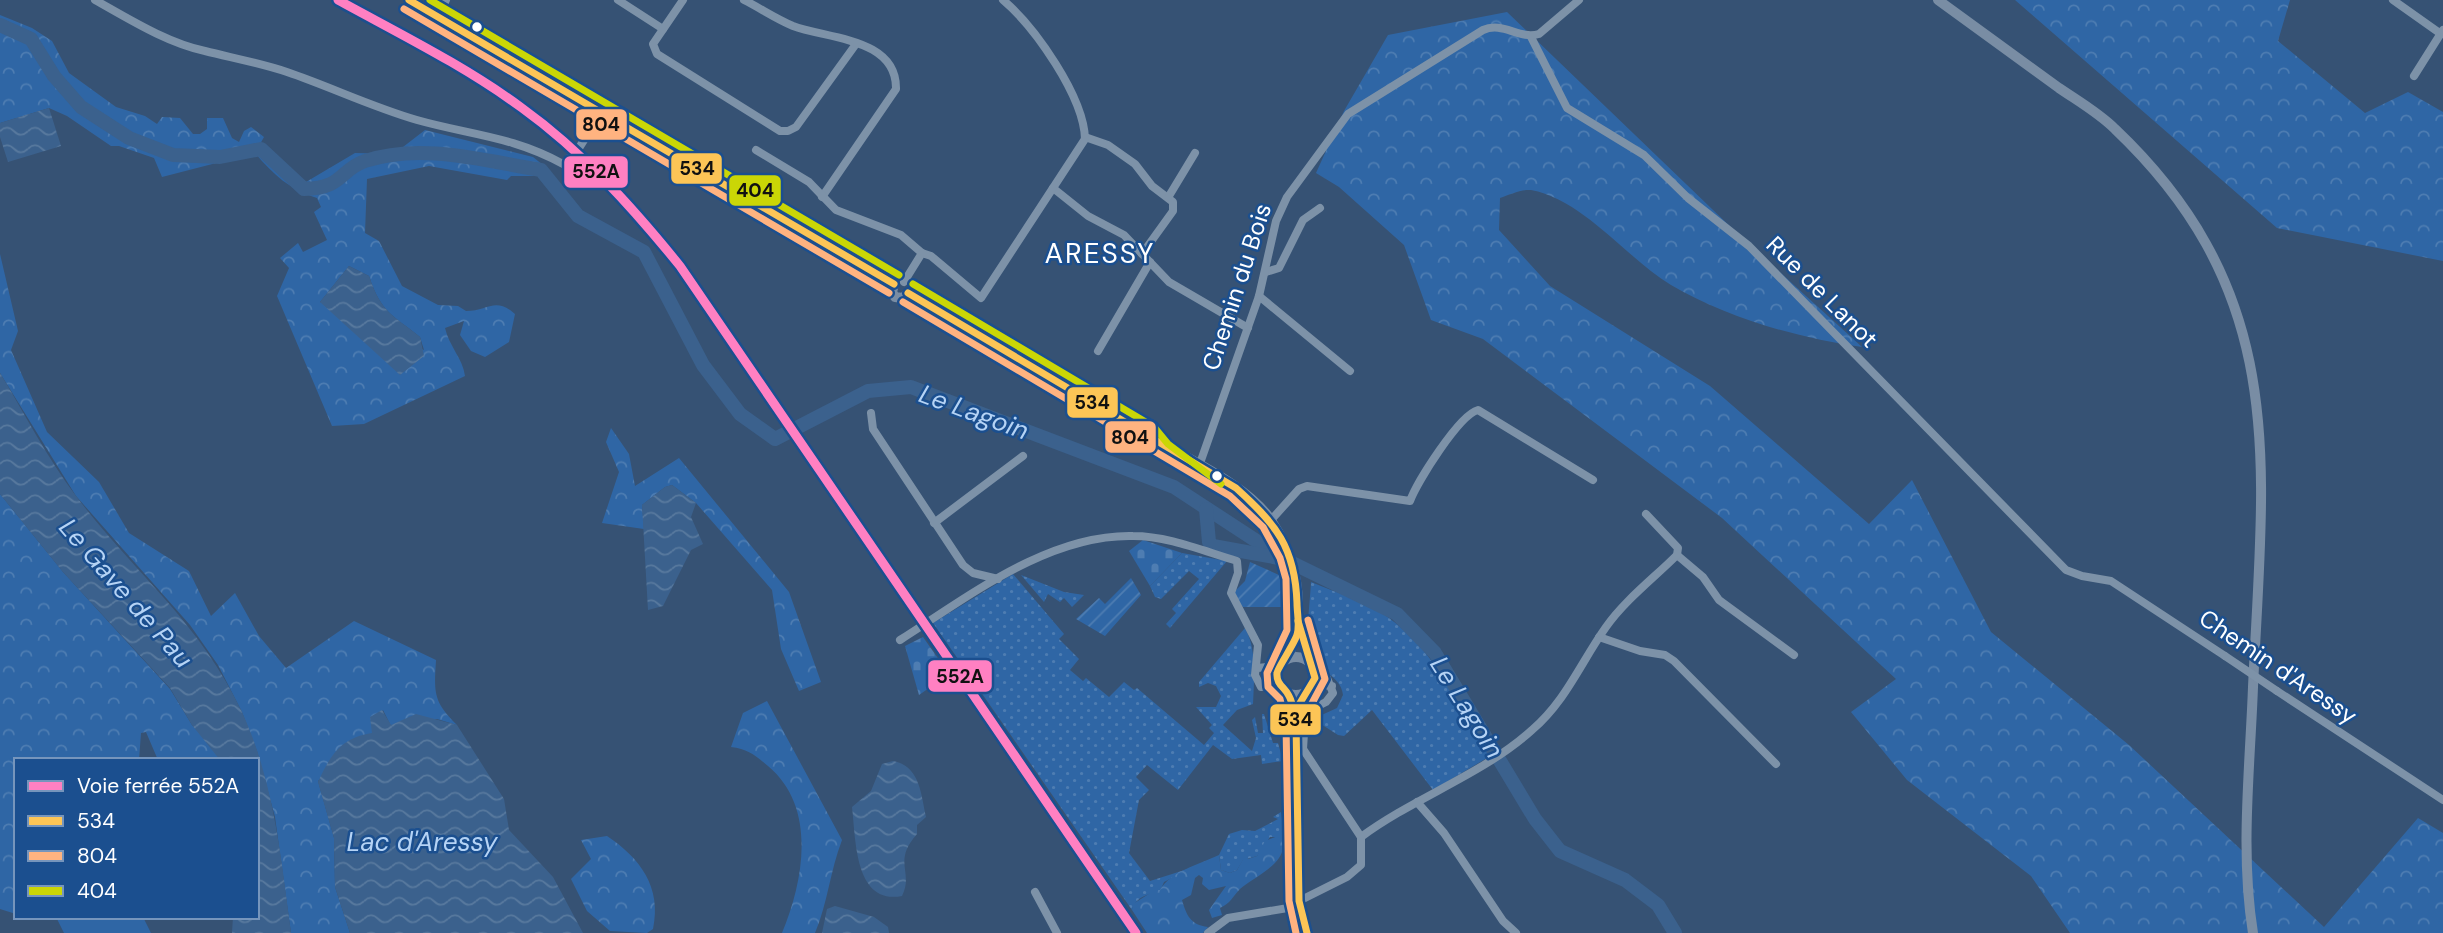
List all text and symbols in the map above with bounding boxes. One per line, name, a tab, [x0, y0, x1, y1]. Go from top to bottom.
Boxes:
unlabelled marker	[470, 20, 484, 34]
line badge: 804	[575, 108, 628, 141]
text: 804	[582, 112, 620, 137]
line badge: 534	[670, 152, 723, 185]
line badge: 552A	[563, 155, 629, 189]
text: 534	[679, 156, 715, 181]
text: 552A	[572, 159, 620, 184]
line badge: 404	[728, 174, 782, 207]
text: 404	[736, 178, 774, 203]
street label: Chemin du Bois	[1195, 199, 1278, 374]
street label: Rue de Lanot	[1760, 229, 1885, 354]
district label: ARESSY	[1045, 235, 1155, 272]
water label: Le Lagoin	[915, 377, 1033, 447]
line badge: 534	[1066, 386, 1119, 419]
text: 534	[1074, 390, 1110, 415]
line badge: 804	[1104, 420, 1157, 454]
text: 804	[1111, 425, 1149, 450]
unlabelled marker	[1210, 469, 1224, 483]
water label: Le Gave de Pau	[52, 511, 200, 675]
street label: Chemin d'Aressy	[2193, 602, 2363, 731]
water label: Le Lagoin	[1422, 650, 1512, 764]
line badge: 552A	[927, 659, 993, 693]
text: 552A	[936, 664, 984, 689]
line badge: 534	[1269, 703, 1322, 736]
text: 534	[1277, 707, 1313, 732]
legend	[14, 758, 259, 919]
text: Voie ferrée 552A	[77, 772, 239, 800]
text: 534	[77, 807, 115, 835]
water label: Lac d'Aressy	[347, 825, 499, 859]
text: 804	[77, 842, 117, 870]
text: 404	[77, 877, 117, 905]

